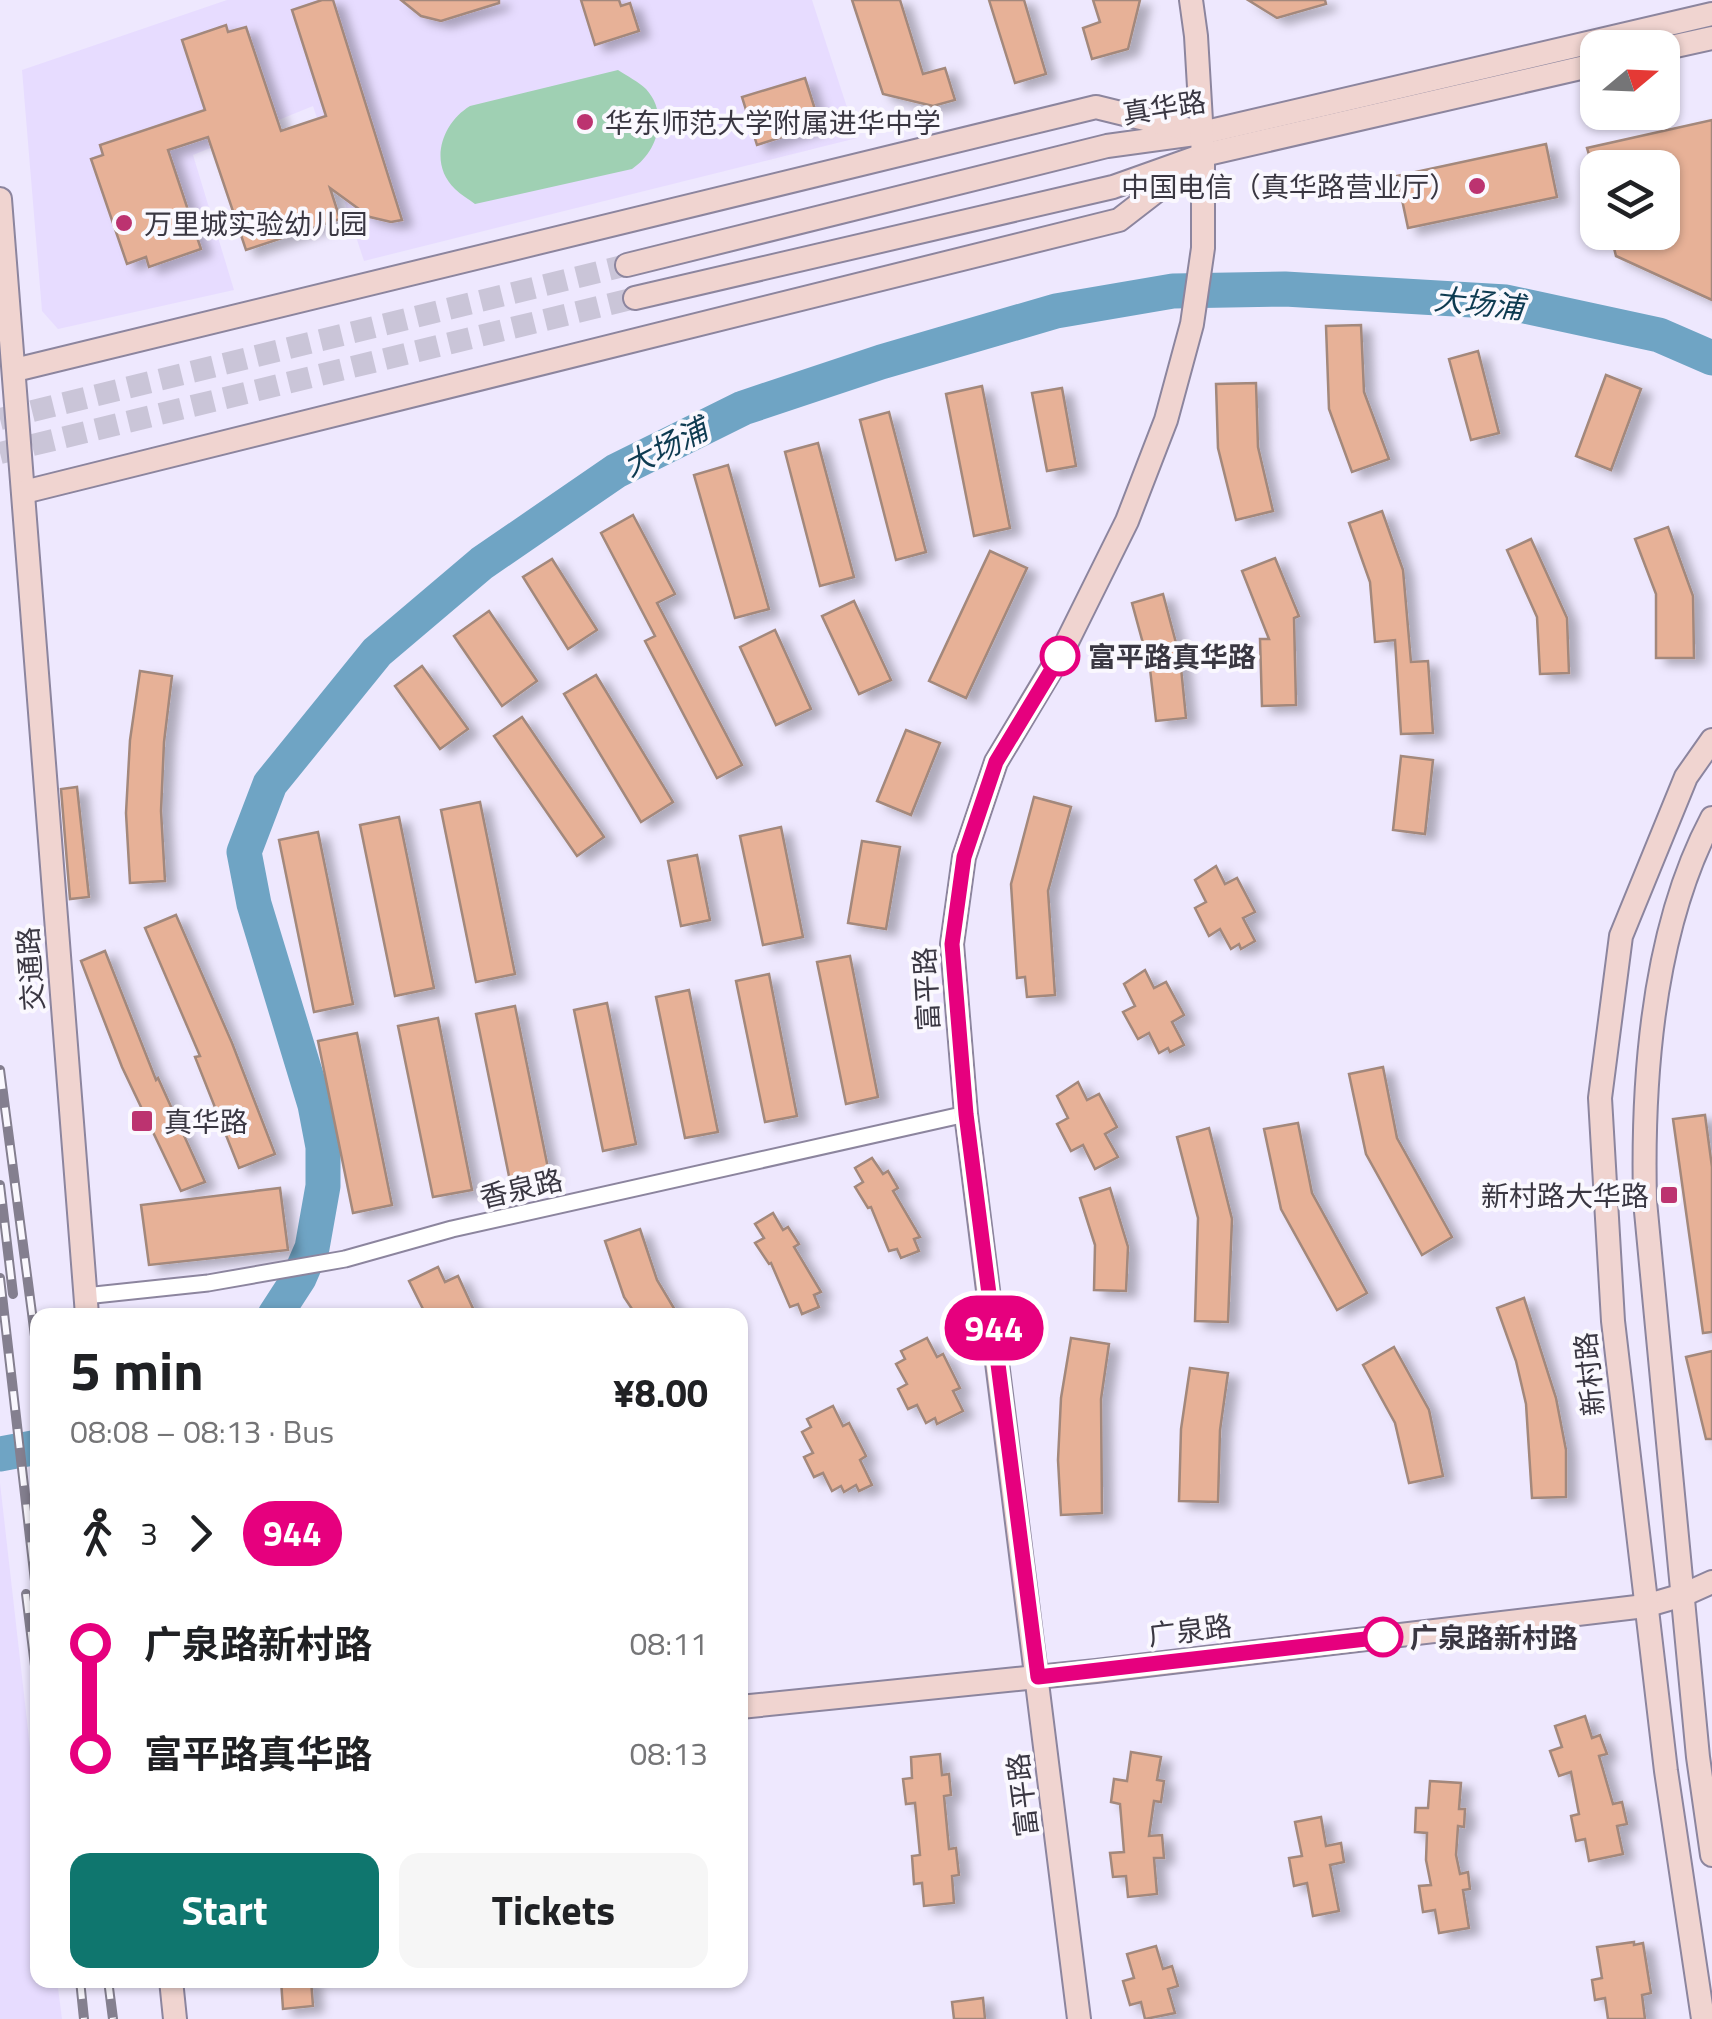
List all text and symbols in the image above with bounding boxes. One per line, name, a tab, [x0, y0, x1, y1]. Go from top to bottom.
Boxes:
north arrow	[1580, 30, 1680, 130]
map controls	[1580, 30, 1680, 250]
street label: 真华路	[1119, 79, 1209, 135]
place label: 华东师范大学附属进华中学	[605, 101, 941, 144]
marker: 华东师范大学附属进华中学	[574, 111, 596, 133]
button: layers	[1580, 150, 1680, 250]
place label: 中国电信（真华路营业厅）	[1121, 165, 1457, 208]
marker: 中国电信（真华路营业厅）	[1466, 175, 1488, 197]
place label: 万里城实验幼儿园	[144, 202, 368, 245]
marker: 万里城实验幼儿园	[113, 212, 135, 234]
water label: 大场浦	[1432, 275, 1530, 331]
water label: 大场浦	[614, 404, 719, 488]
place label: 富平路真华路	[1088, 635, 1256, 678]
marker: 富平路真华路	[1041, 637, 1079, 675]
street label: 交通路	[6, 926, 54, 1012]
street label: 富平路	[902, 946, 950, 1032]
place label: 真华路	[164, 1100, 248, 1143]
marker: 真华路	[129, 1108, 155, 1134]
street label: 香泉路	[475, 1158, 567, 1218]
place label: 新村路大华路	[1481, 1174, 1649, 1217]
marker: 新村路大华路	[1658, 1184, 1680, 1206]
line badge: 944	[936, 1296, 1052, 1360]
text: 944	[965, 1301, 1023, 1355]
text: 5 min	[70, 1328, 204, 1411]
street label: 新村路	[1563, 1330, 1615, 1418]
text: ¥8.00	[613, 1364, 708, 1422]
text: 08:08 – 08:13 · Bus	[70, 1407, 334, 1455]
icon: walk	[70, 1506, 125, 1561]
icon: forward	[173, 1506, 228, 1561]
text: 944	[263, 1506, 322, 1560]
text: 3	[140, 1509, 158, 1557]
street label: 广泉路	[1146, 1604, 1234, 1656]
text: 广泉路新村路	[144, 1615, 372, 1673]
place label: 广泉路新村路	[1410, 1616, 1578, 1659]
marker: 广泉路新村路	[1364, 1618, 1402, 1656]
text: 08:11	[629, 1619, 708, 1667]
text: 富平路真华路	[144, 1725, 372, 1783]
text: 08:13	[629, 1729, 708, 1777]
street label: 富平路	[996, 1751, 1048, 1839]
button: Start	[70, 1853, 379, 1968]
button: Tickets	[399, 1853, 708, 1968]

